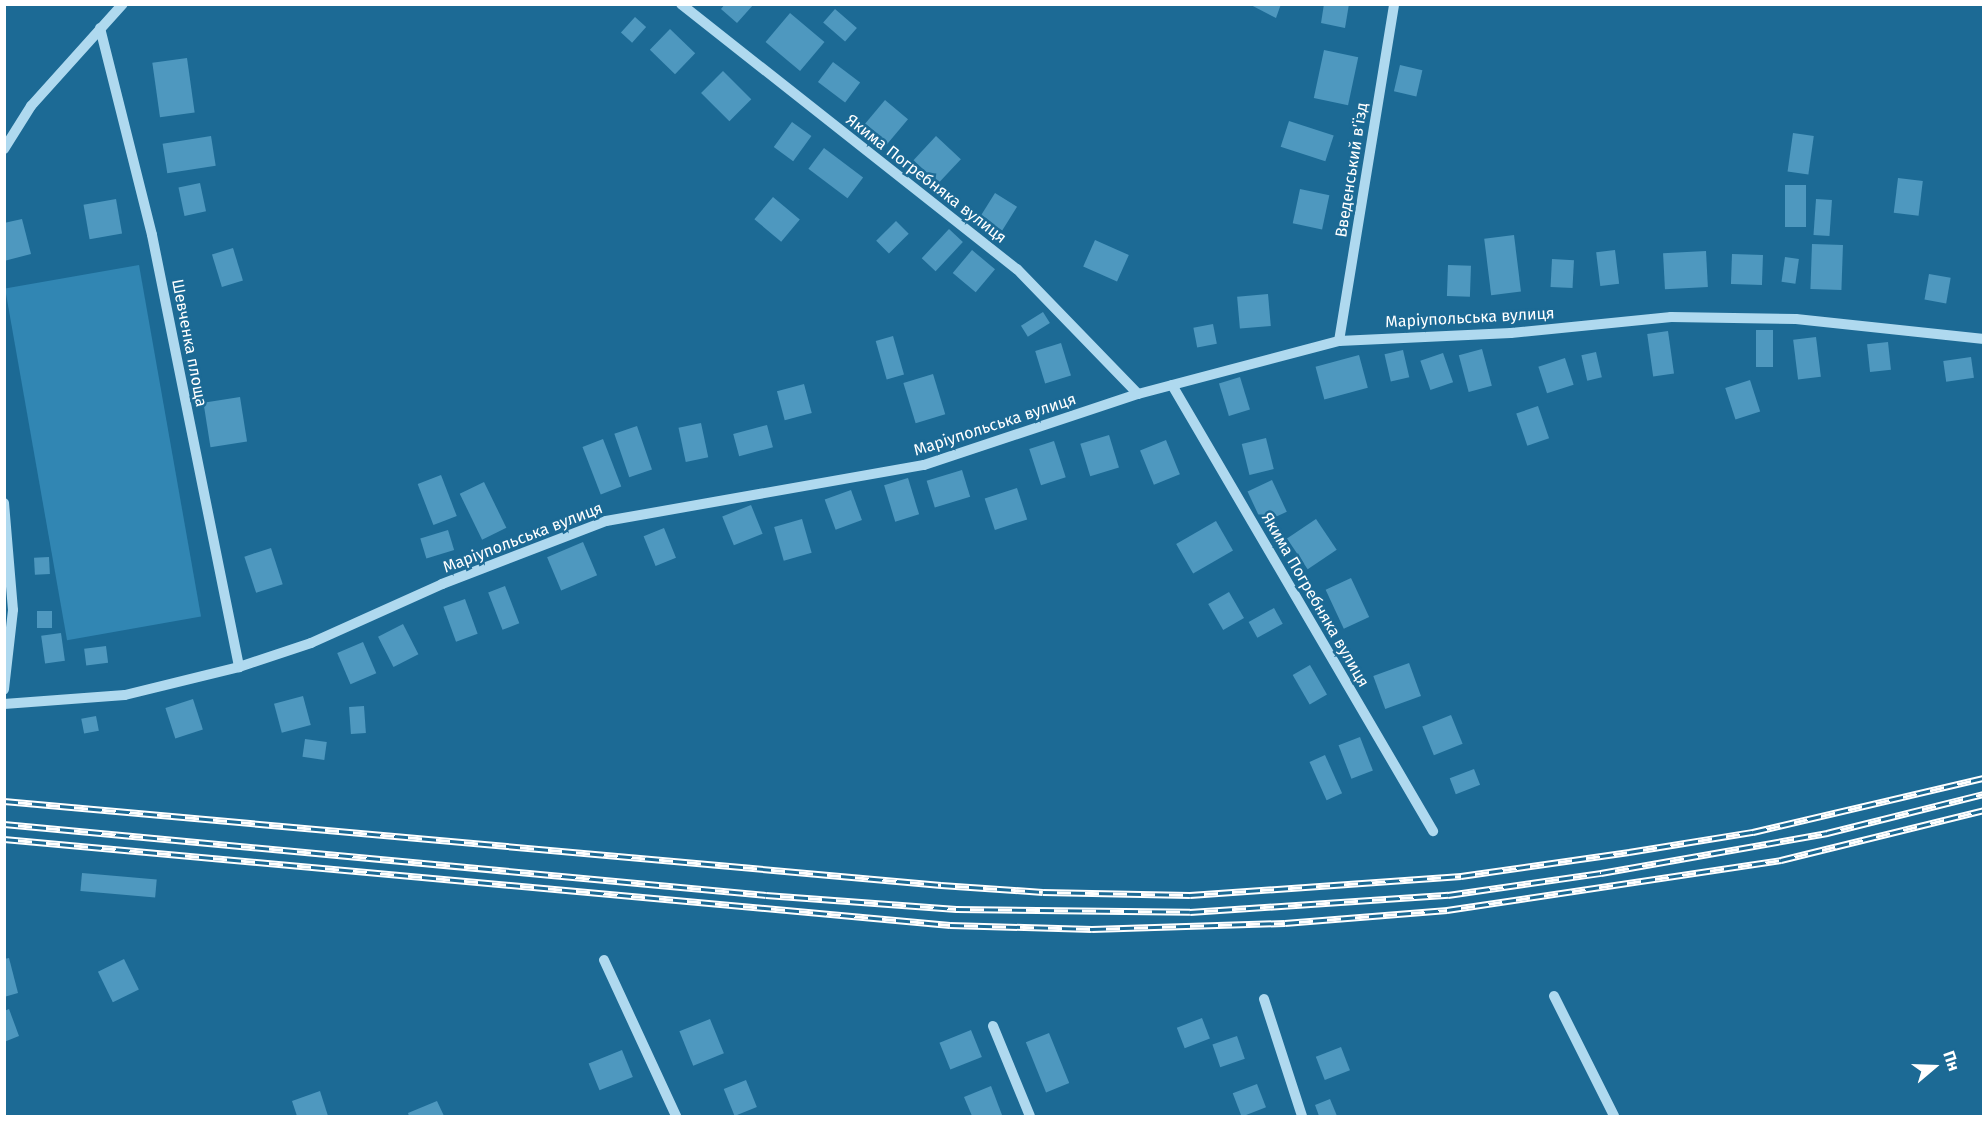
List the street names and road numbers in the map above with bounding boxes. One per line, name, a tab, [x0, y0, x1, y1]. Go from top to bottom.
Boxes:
street label: Введенський в'їзд	[1332, 101, 1372, 239]
street label: Якима Погребняка вулиця	[842, 110, 1010, 248]
street label: Шевченка площа	[167, 277, 211, 409]
street label: Маріупольська вулиця	[1385, 304, 1555, 332]
street label: Маріупольська вулиця	[911, 390, 1079, 460]
street label: Маріупольська вулиця	[440, 499, 606, 577]
street label: Якима Погребняка вулиця	[1257, 509, 1373, 691]

